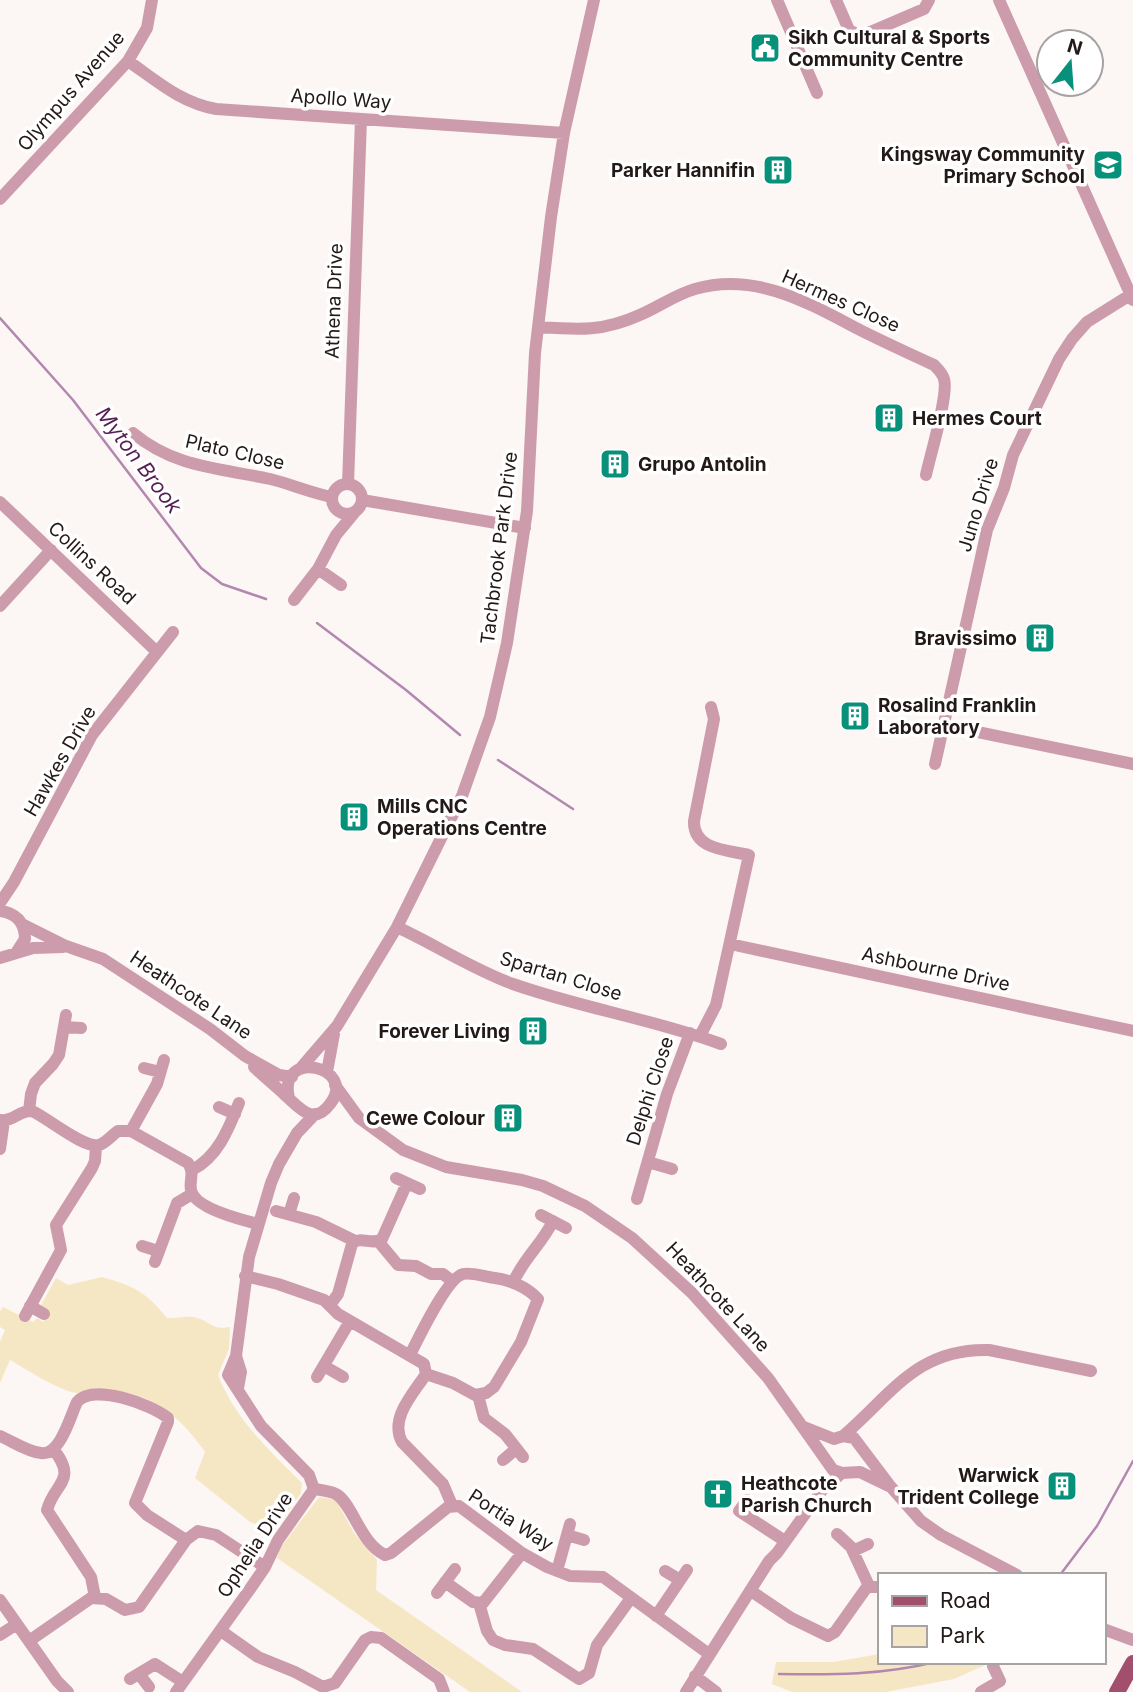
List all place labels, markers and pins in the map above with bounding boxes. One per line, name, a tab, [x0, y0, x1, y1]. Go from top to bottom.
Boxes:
place label: Sikh Cultural & Sports Community Centre	[788, 26, 990, 71]
public building icon: Sikh Cultural & Sports Community Centre	[748, 31, 782, 65]
place label: Kingsway Community Primary School	[881, 143, 1086, 188]
school or university icon: Kingsway Community Primary School	[1091, 148, 1125, 182]
building icon: Parker Hannifin	[761, 153, 795, 187]
place label: Parker Hannifin	[611, 159, 755, 182]
building icon: Hermes Court	[872, 401, 906, 435]
place label: Hermes Court	[912, 407, 1042, 430]
building icon: Grupo Antolin	[598, 447, 632, 481]
place label: Grupo Antolin	[638, 453, 767, 476]
building icon: Bravissimo	[1023, 621, 1057, 655]
place label: Bravissimo	[914, 627, 1017, 650]
place label: Rosalind Franklin Laboratory	[878, 694, 1036, 739]
building icon: Rosalind Franklin Laboratory	[838, 699, 872, 733]
place label: Mills CNC Operations Centre	[377, 795, 547, 840]
building icon: Mills CNC Operations Centre	[337, 800, 371, 834]
building icon: Forever Living	[516, 1014, 550, 1048]
place label: Forever Living	[379, 1020, 510, 1043]
building icon: Cewe Colour	[491, 1101, 525, 1135]
place label: Cewe Colour	[366, 1107, 485, 1130]
place label: Warwick Trident College	[897, 1464, 1039, 1509]
building icon: Warwick Trident College	[1045, 1469, 1079, 1503]
place label: Heathcote Parish Church	[741, 1472, 872, 1517]
church icon: Heathcote Parish Church	[701, 1477, 735, 1511]

